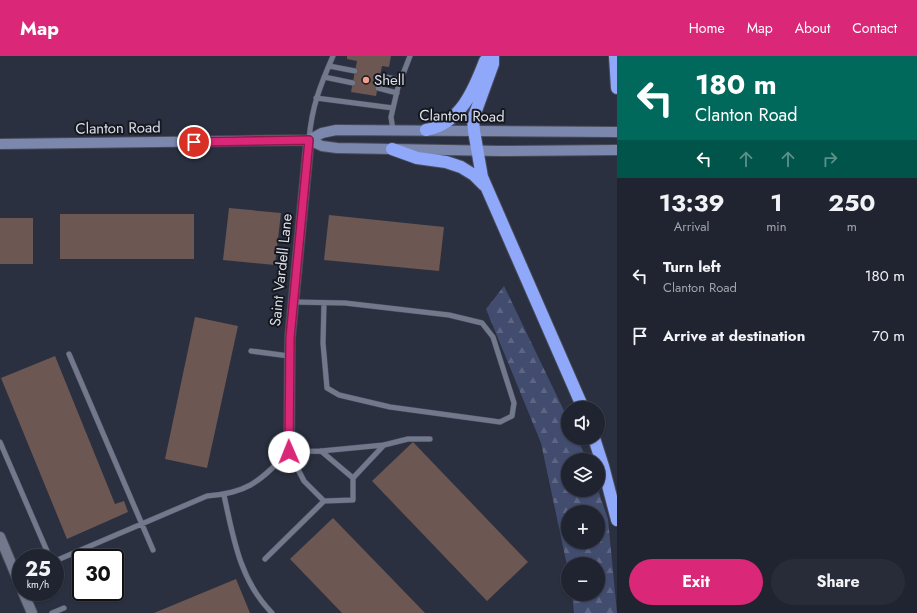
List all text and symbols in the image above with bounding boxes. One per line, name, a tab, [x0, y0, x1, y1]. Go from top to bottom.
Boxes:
text: Map	[20, 15, 59, 42]
text: Home	[689, 18, 725, 38]
text: Map	[747, 18, 773, 38]
text: About	[795, 18, 830, 38]
text: Contact	[852, 18, 897, 38]
text: 180 m	[695, 64, 777, 105]
place label: Shell	[374, 69, 405, 91]
icon: left	[629, 72, 681, 124]
marker: Shell	[361, 75, 371, 85]
text: Clanton Road	[695, 102, 797, 128]
street label: Clanton Road	[419, 104, 505, 128]
street label: Clanton Road	[75, 116, 161, 140]
pin	[177, 125, 211, 159]
icon: arrive	[183, 131, 205, 153]
icon: left	[693, 148, 715, 170]
icon: ahead	[735, 148, 757, 170]
icon: ahead	[777, 148, 799, 170]
icon: right	[819, 148, 841, 170]
text: 13:39	[659, 185, 724, 220]
text: 1	[770, 185, 782, 220]
text: 250	[828, 185, 875, 220]
street label: Saint Vardell Lane	[264, 212, 298, 327]
text: Arrival	[674, 217, 710, 236]
text: min	[766, 217, 787, 236]
text: m	[847, 217, 857, 236]
text: Turn left	[663, 256, 721, 278]
icon: left	[629, 265, 651, 287]
text: 180 m	[865, 265, 905, 287]
text: Clanton Road	[663, 278, 737, 297]
icon: arrive	[629, 325, 651, 347]
text: Arrive at destination	[663, 325, 805, 347]
text: 70 m	[872, 325, 905, 347]
map controls	[561, 401, 605, 601]
button: sound	[561, 401, 605, 445]
position arrow	[268, 431, 310, 473]
button: layers	[561, 453, 605, 497]
button: +	[561, 505, 605, 549]
speed limit sign: 30	[72, 549, 124, 601]
text: 25	[25, 555, 51, 584]
button: −	[561, 557, 605, 601]
button: Exit	[629, 559, 763, 605]
button: Share	[771, 559, 905, 605]
text: km/h	[27, 577, 49, 592]

